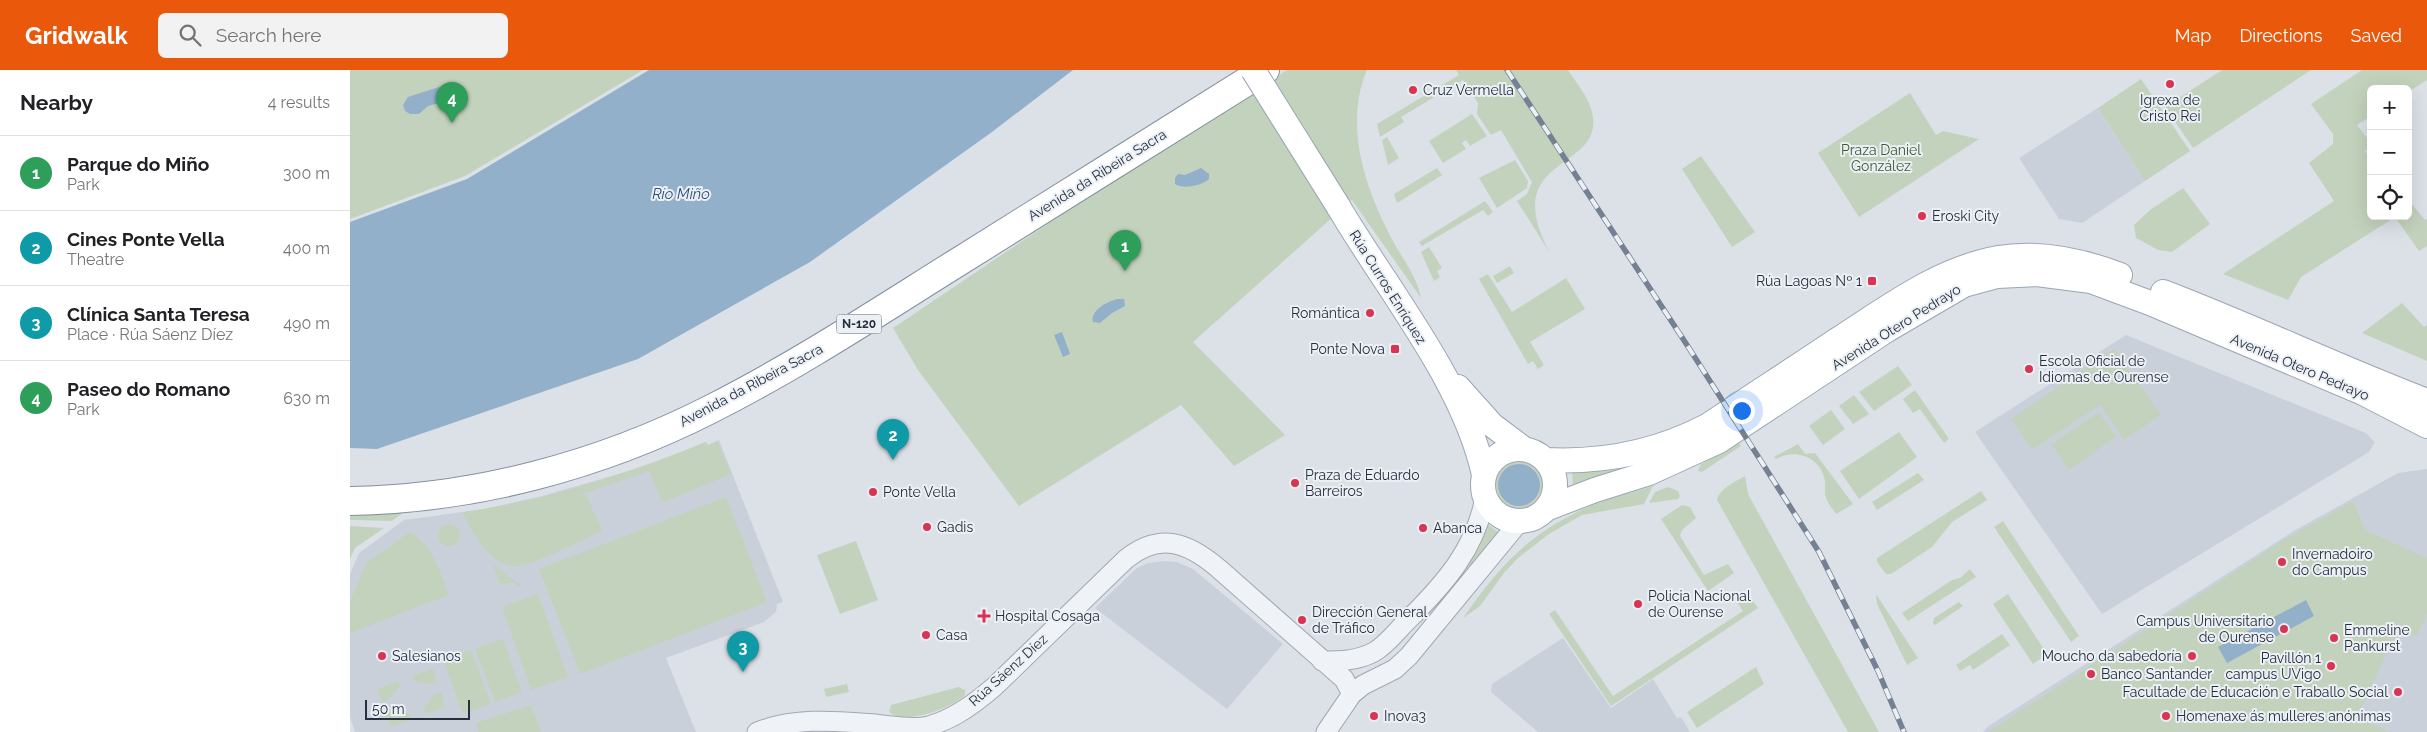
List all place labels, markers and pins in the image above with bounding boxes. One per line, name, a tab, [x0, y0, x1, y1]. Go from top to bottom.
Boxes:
marker: Igrexa de Cristo Rei	[2164, 78, 2176, 90]
pin: 4	[436, 82, 468, 123]
place label: Cruz Vermella	[1423, 82, 1514, 98]
marker: Cruz Vermella	[1407, 84, 1419, 96]
place label: Igrexa de Cristo Rei	[2140, 92, 2200, 124]
place label: Eroski City	[1932, 208, 2000, 224]
marker: Eroski City	[1916, 210, 1928, 222]
pin: 1	[1109, 230, 1141, 271]
place label: Rúa Lagoas Nº 1	[1756, 273, 1862, 289]
marker: Rúa Lagoas Nº 1	[1866, 275, 1878, 287]
place label: Romántica	[1291, 305, 1360, 321]
marker: Romántica	[1364, 307, 1376, 319]
place label: Ponte Nova	[1310, 341, 1385, 357]
marker: Ponte Nova	[1389, 343, 1401, 355]
place label: Escola Oficial de Idiomas de Ourense	[2039, 353, 2169, 385]
marker: Escola Oficial de Idiomas de Ourense	[2023, 363, 2035, 375]
pin: 2	[877, 419, 909, 460]
place label: Praza de Eduardo Barreiros	[1305, 467, 1420, 499]
marker: Praza de Eduardo Barreiros	[1289, 477, 1301, 489]
place label: Ponte Vella	[883, 484, 956, 500]
marker: Ponte Vella	[867, 486, 879, 498]
place label: Gadis	[937, 519, 973, 535]
place label: Abanca	[1433, 520, 1482, 536]
marker: Gadis	[921, 521, 933, 533]
marker: Abanca	[1417, 522, 1429, 534]
place label: Invernadoiro do Campus	[2292, 546, 2373, 578]
marker: Invernadoiro do Campus	[2276, 556, 2288, 568]
place label: Policia Nacional de Ourense	[1648, 588, 1751, 620]
marker: Policia Nacional de Ourense	[1632, 598, 1644, 610]
place label: Dirección General de Tráfico	[1312, 604, 1428, 636]
place label: Hospital Cosaga	[995, 608, 1100, 624]
marker: Hospital Cosaga	[977, 609, 991, 623]
place label: Campus Universitario de Ourense	[2136, 613, 2274, 645]
marker: Dirección General de Tráfico	[1296, 614, 1308, 626]
place label: Emmeline Pankurst	[2344, 622, 2410, 654]
marker: Campus Universitario de Ourense	[2278, 623, 2290, 635]
place label: Casa	[936, 627, 968, 643]
marker: Casa	[920, 629, 932, 641]
pin: 3	[727, 631, 759, 672]
marker: Emmeline Pankurst	[2328, 632, 2340, 644]
place label: Salesianos	[392, 648, 461, 664]
place label: Moucho da sabedoría	[2042, 648, 2182, 664]
marker: Salesianos	[376, 650, 388, 662]
marker: Moucho da sabedoría	[2186, 650, 2198, 662]
place label: Pavillón 1 campus UVigo	[2225, 650, 2321, 682]
marker: Pavillón 1 campus UVigo	[2325, 660, 2337, 672]
place label: Banco Santander	[2101, 666, 2212, 682]
marker: Banco Santander	[2085, 668, 2097, 680]
place label: Facultade de Educación e Traballo Social	[2122, 684, 2388, 700]
marker: Facultade de Educación e Traballo Social	[2392, 686, 2404, 698]
place label: Inova3	[1384, 708, 1426, 724]
place label: Homenaxe ás mulleres anónimas	[2176, 708, 2391, 724]
marker: Inova3	[1368, 710, 1380, 722]
marker: Homenaxe ás mulleres anónimas	[2160, 710, 2172, 722]

